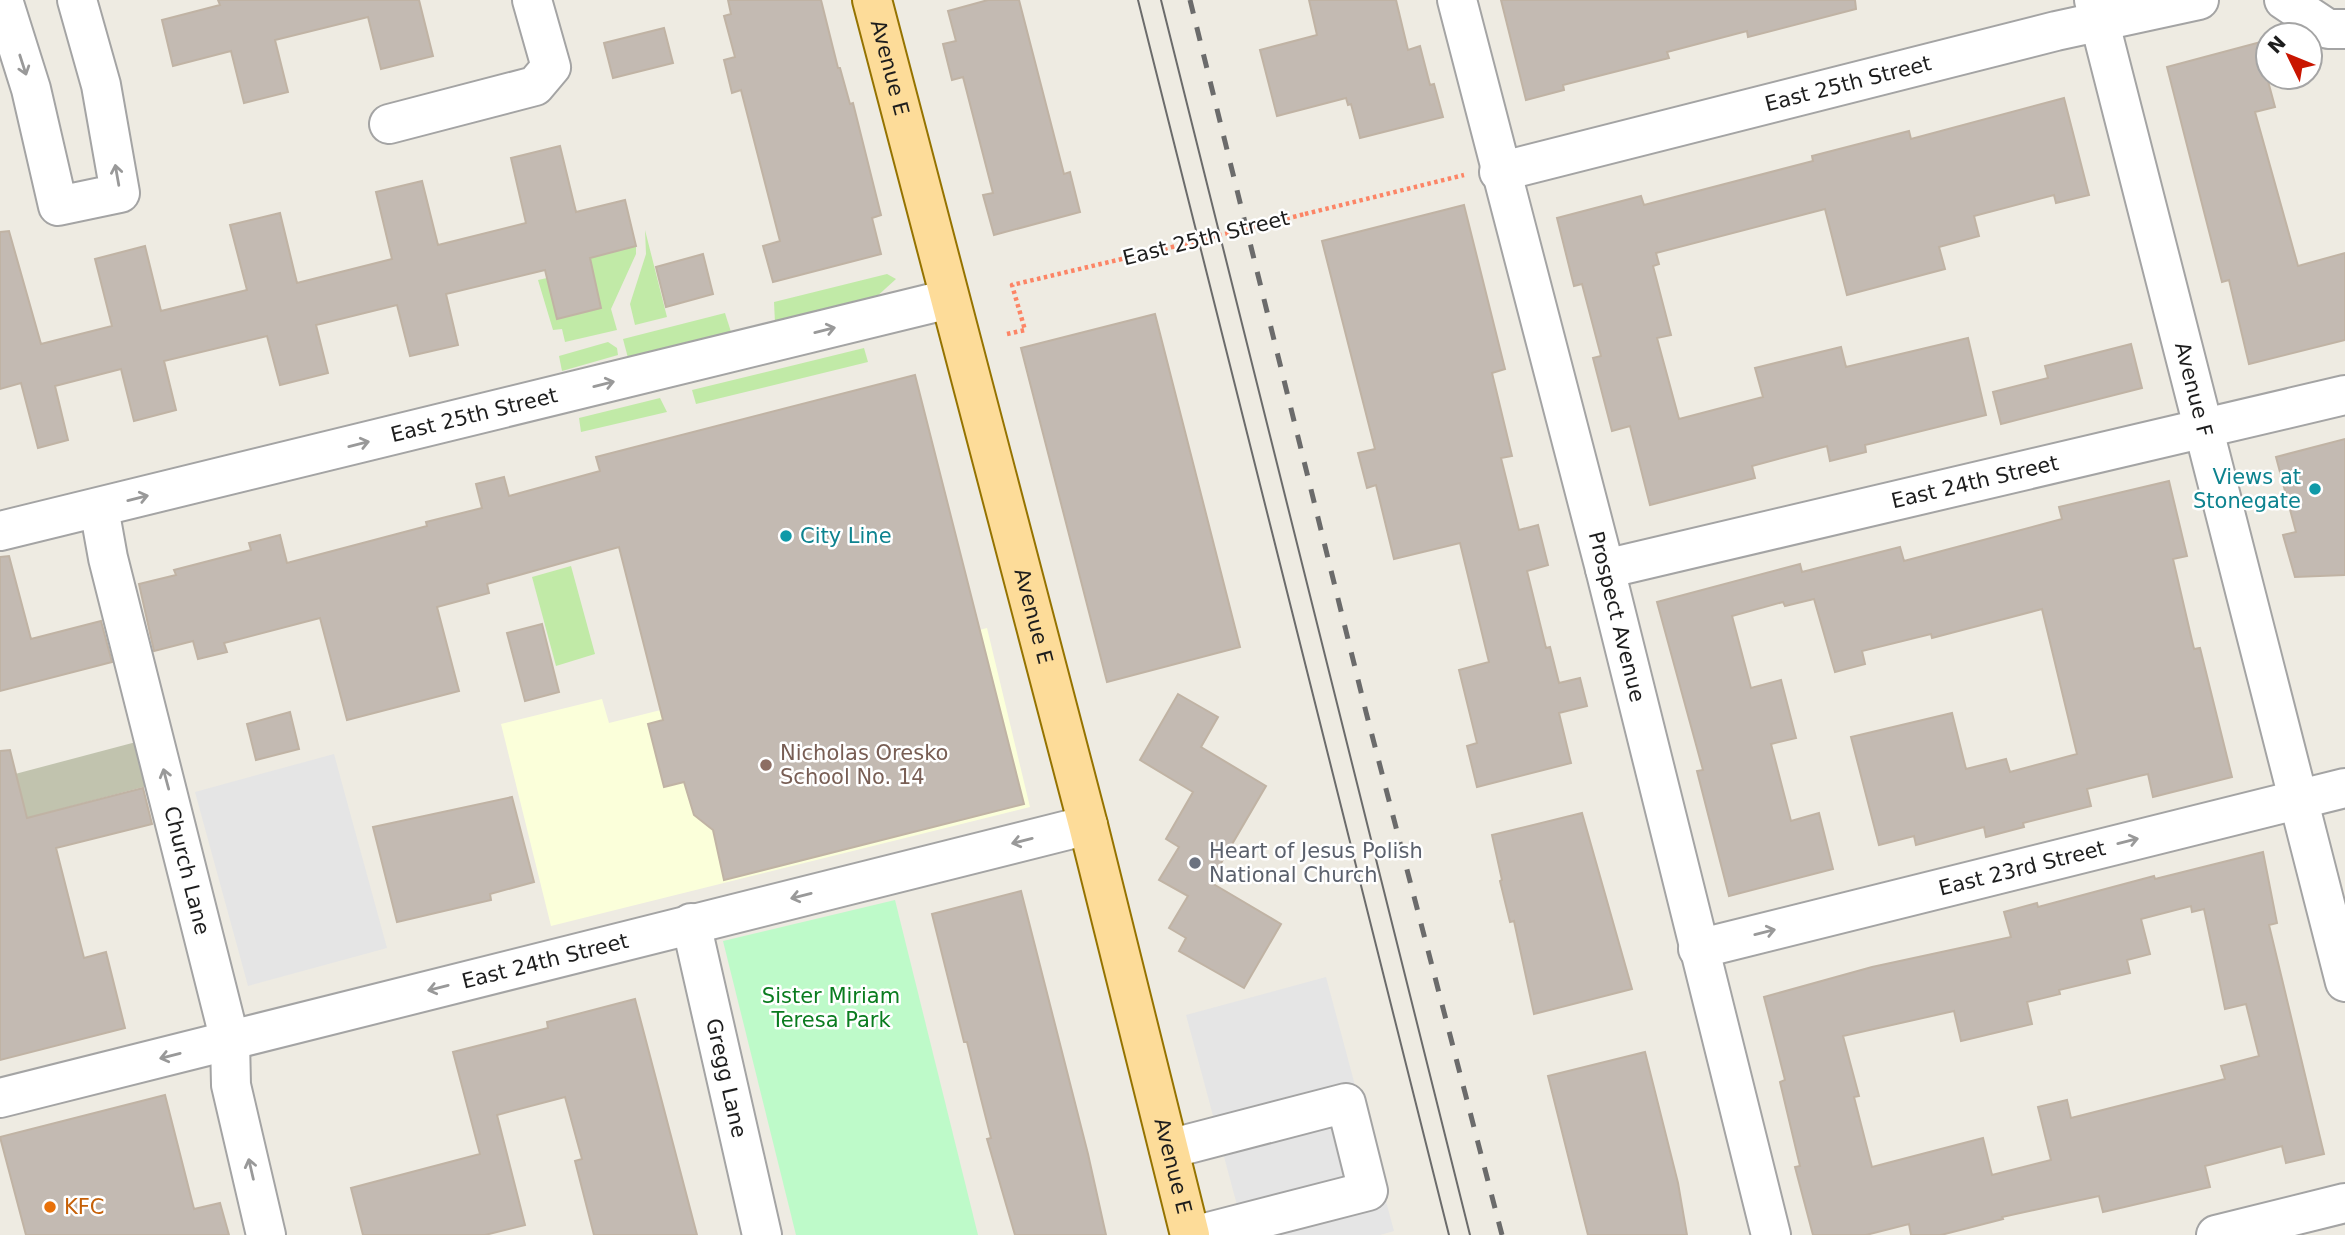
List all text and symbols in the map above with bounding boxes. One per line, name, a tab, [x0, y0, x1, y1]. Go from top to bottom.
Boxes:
street label: Avenue E	[866, 17, 914, 118]
north arrow	[2254, 21, 2324, 91]
text: N	[2263, 31, 2290, 58]
street label: East 25th Street	[1762, 51, 1934, 116]
one-way arrow	[18, 54, 31, 76]
one-way arrow	[110, 164, 123, 187]
street label: East 25th Street	[1120, 206, 1292, 270]
one-way arrow	[813, 323, 836, 336]
street label: Avenue F	[2170, 340, 2217, 439]
one-way arrow	[592, 377, 615, 390]
street label: East 25th Street	[388, 383, 560, 447]
one-way arrow	[347, 437, 370, 450]
street label: East 24th Street	[1889, 451, 2061, 513]
place label: Views at Stonegate	[2193, 465, 2301, 513]
marker: Views at Stonegate	[2307, 481, 2323, 497]
one-way arrow	[126, 491, 149, 504]
place label: City Line	[800, 524, 892, 548]
marker: City Line	[778, 528, 794, 544]
street label: Prospect Avenue	[1584, 529, 1650, 704]
street label: Avenue E	[1009, 566, 1057, 667]
place label: Nicholas Oresko School No. 14	[780, 741, 948, 789]
marker: Nicholas Oresko School No. 14	[758, 757, 774, 773]
one-way arrow	[159, 769, 172, 791]
street label: Church Lane	[159, 804, 215, 937]
one-way arrow	[2116, 834, 2139, 847]
one-way arrow	[1011, 835, 1034, 848]
street label: East 23rd Street	[1936, 836, 2108, 901]
place label: Heart of Jesus Polish National Church	[1209, 839, 1423, 887]
marker: Heart of Jesus Polish National Church	[1187, 855, 1203, 871]
one-way arrow	[790, 890, 813, 903]
one-way arrow	[1753, 925, 1775, 938]
street label: East 24th Street	[459, 929, 631, 994]
one-way arrow	[427, 982, 450, 995]
park label: Sister Miriam Teresa Park	[762, 984, 900, 1032]
street label: Gregg Lane	[701, 1016, 751, 1140]
one-way arrow	[159, 1050, 182, 1063]
street label: Avenue E	[1149, 1115, 1196, 1216]
one-way arrow	[243, 1158, 256, 1180]
place label: KFC	[64, 1195, 105, 1219]
marker: KFC	[42, 1199, 58, 1215]

